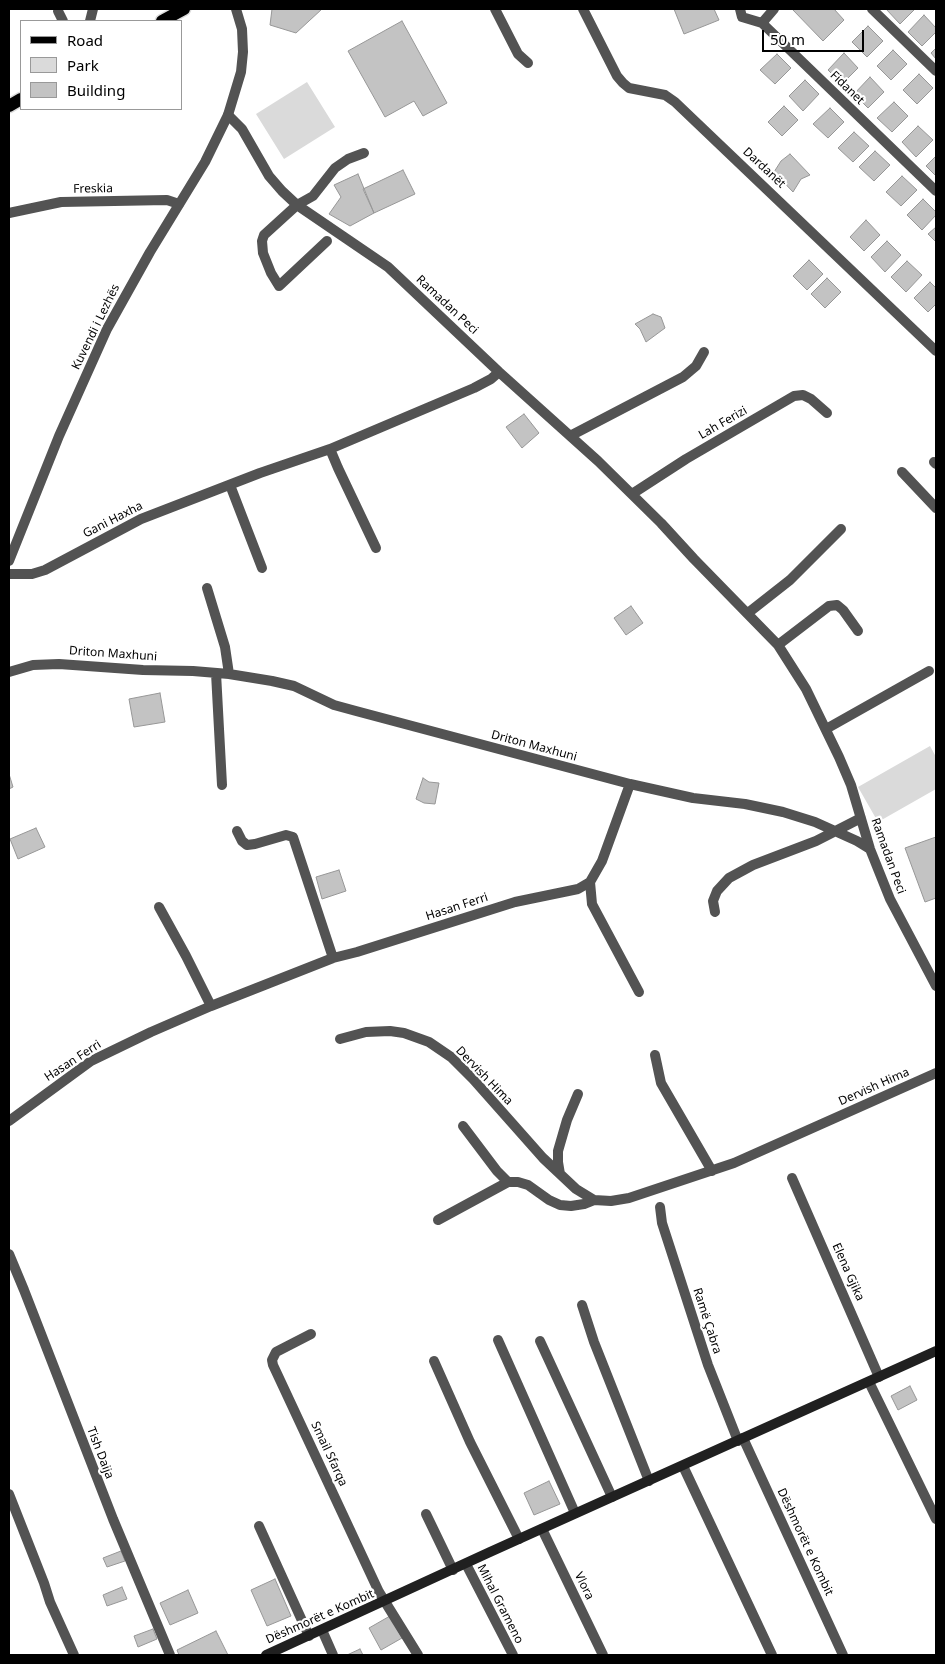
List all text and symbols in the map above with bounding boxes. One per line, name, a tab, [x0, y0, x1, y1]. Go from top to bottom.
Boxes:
legend	[20, 20, 182, 110]
scale bar	[765, 20, 868, 52]
text: 50 m	[770, 29, 805, 49]
text: Road	[67, 30, 103, 50]
text: Park	[67, 55, 99, 75]
street label: Fidanet	[827, 68, 867, 108]
text: Building	[67, 80, 125, 100]
street label: Dardanët	[740, 145, 788, 191]
street label: Freskia	[73, 181, 113, 197]
street label: Ramadan Peci	[413, 273, 481, 337]
street label: Kuvendi i Lezhës	[69, 282, 123, 372]
street label: Lah Ferizi	[696, 403, 750, 443]
street label: Gani Haxha	[81, 499, 145, 541]
street label: Driton Maxhuni	[68, 644, 158, 664]
street label: Driton Maxhuni	[490, 728, 578, 764]
street label: Ramadan Peci	[868, 816, 908, 896]
street label: Hasan Ferri	[424, 890, 490, 924]
street label: Hasan Ferri	[42, 1037, 104, 1085]
street label: Dervish Hima	[452, 1044, 516, 1108]
street label: Dervish Hima	[836, 1065, 912, 1109]
street label: Elena Gjika	[829, 1241, 867, 1303]
street label: Ramë Çabra	[690, 1286, 724, 1356]
street label: Smail Sfarqa	[308, 1419, 350, 1489]
street label: Tish Daija	[84, 1425, 116, 1481]
street label: Dëshmorët e Kombit	[774, 1486, 836, 1598]
street label: Mihal Grameno	[474, 1562, 526, 1646]
street label: Vlora	[571, 1570, 597, 1602]
street label: Dëshmorët e Kombit	[264, 1587, 376, 1647]

